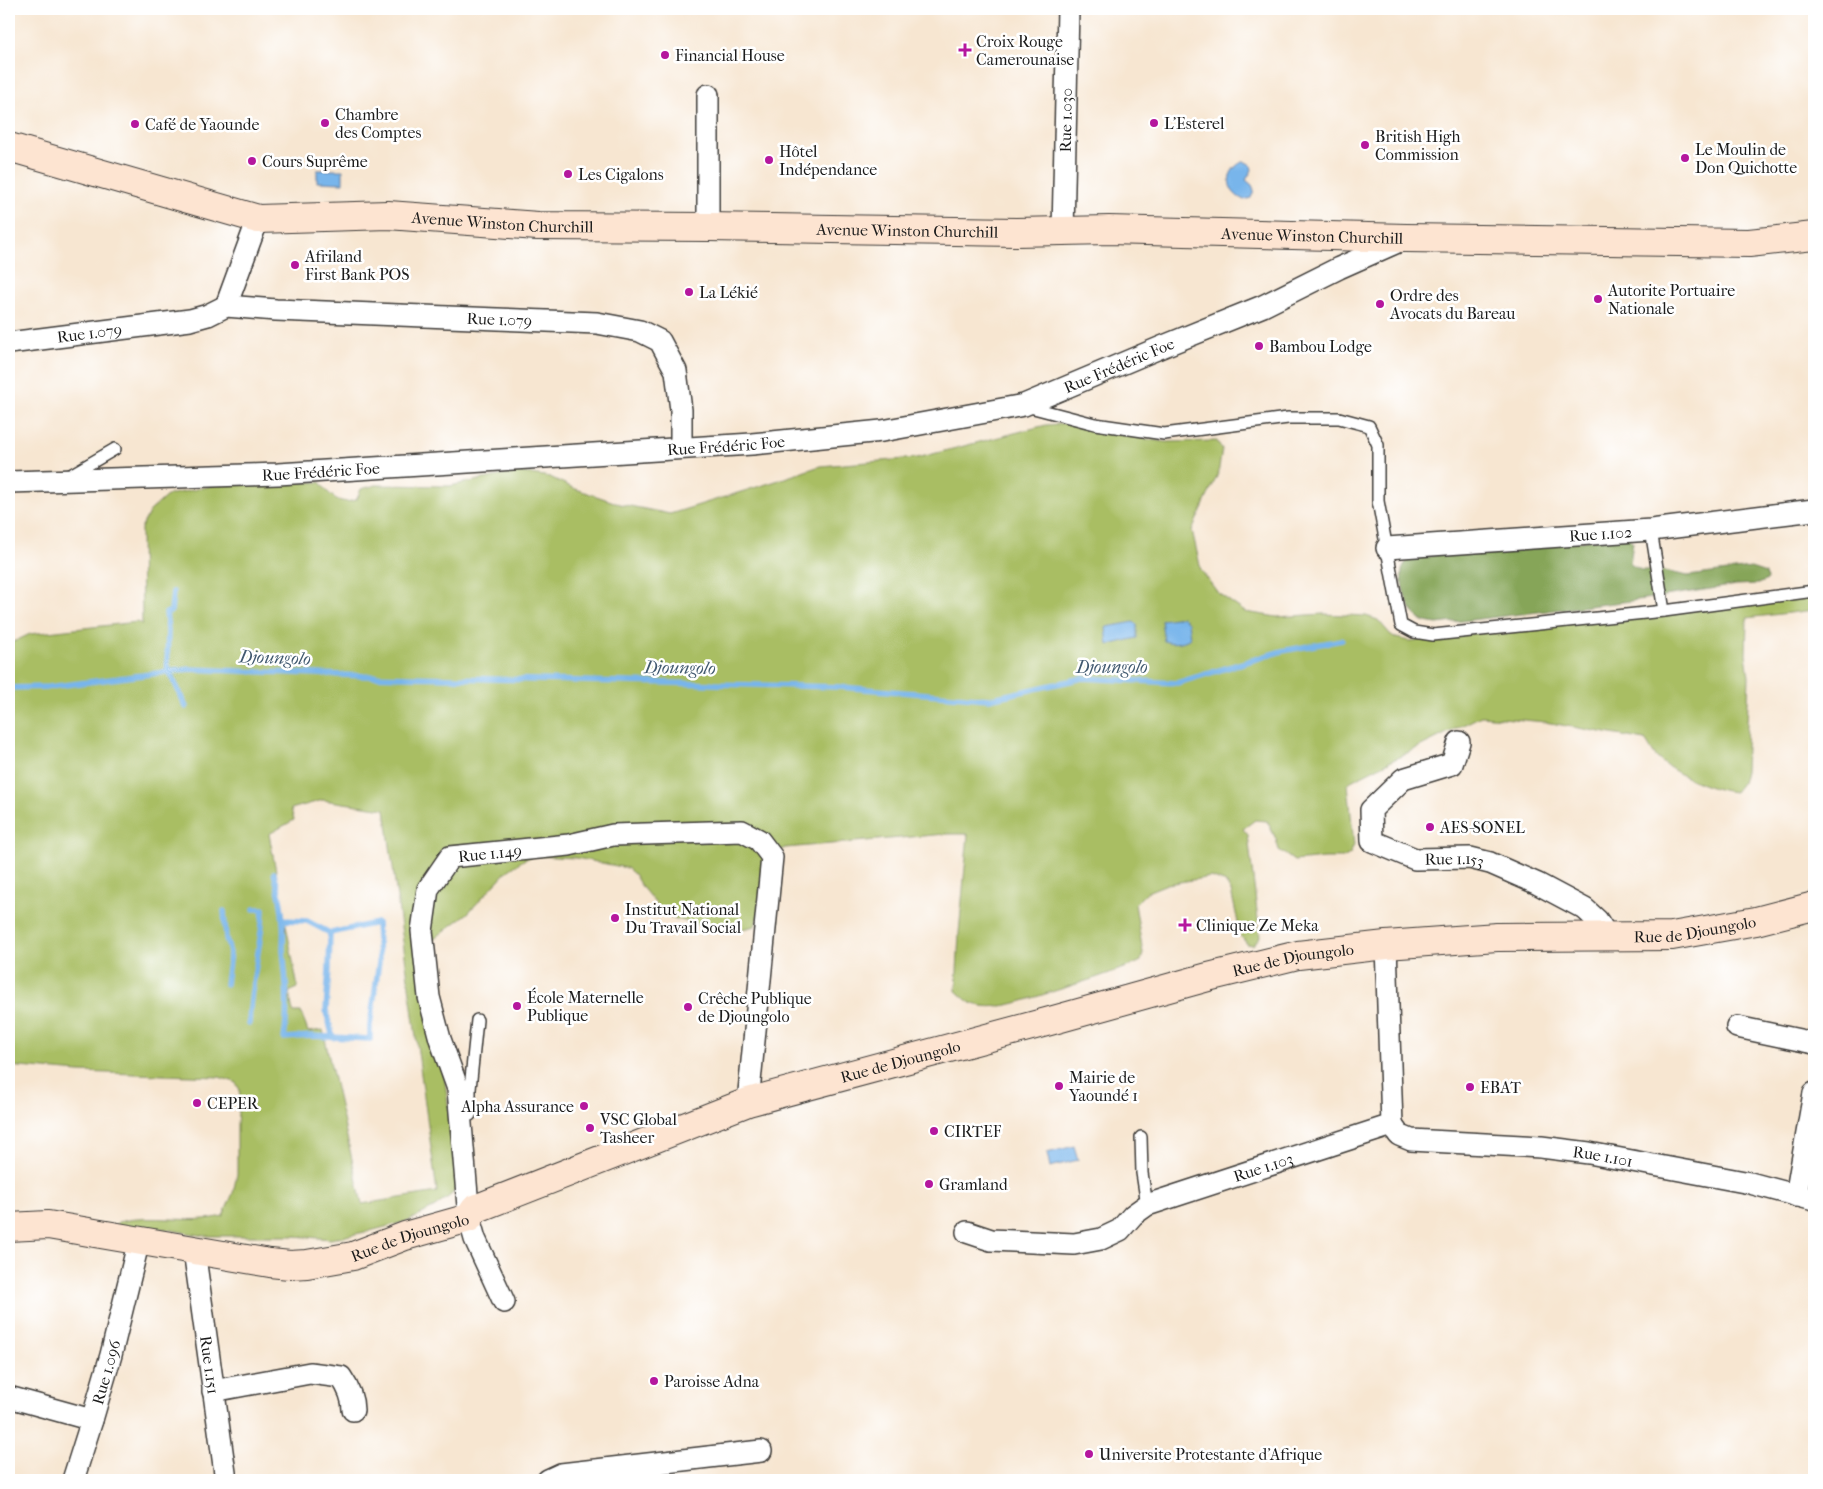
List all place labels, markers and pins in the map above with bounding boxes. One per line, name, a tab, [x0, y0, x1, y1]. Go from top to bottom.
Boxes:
place label: Croix Rouge Camerounaise	[976, 32, 1074, 69]
marker: Croix Rouge Camerounaise	[958, 43, 972, 57]
place label: Financial House	[675, 46, 785, 65]
marker: Financial House	[659, 49, 671, 61]
place label: Chambre des Comptes	[335, 105, 421, 142]
place label: L'Esterel	[1164, 114, 1225, 133]
place label: Café de Yaounde	[145, 115, 260, 134]
marker: Chambre des Comptes	[319, 117, 331, 129]
marker: L'Esterel	[1148, 117, 1160, 129]
marker: Café de Yaounde	[129, 118, 141, 130]
place label: British High Commission	[1375, 127, 1460, 164]
marker: British High Commission	[1359, 139, 1371, 151]
place label: Le Moulin de Don Quichotte	[1695, 140, 1797, 177]
place label: Hôtel Indépendance	[779, 142, 877, 179]
place label: Cours Suprême	[262, 152, 368, 171]
marker: Le Moulin de Don Quichotte	[1679, 152, 1691, 164]
marker: Hôtel Indépendance	[763, 154, 775, 166]
marker: Cours Suprême	[246, 155, 258, 167]
place label: Les Cigalons	[578, 165, 664, 184]
marker: Les Cigalons	[562, 168, 574, 180]
place label: Afriland First Bank POS	[304, 247, 410, 284]
marker: Afriland First Bank POS	[289, 259, 301, 271]
place label: Autorite Portuaire Nationale	[1607, 281, 1735, 318]
place label: La Lékié	[699, 283, 758, 302]
marker: La Lékié	[683, 286, 695, 298]
place label: Ordre des Avocats du Bareau	[1389, 286, 1515, 323]
marker: Autorite Portuaire Nationale	[1592, 293, 1604, 305]
marker: Ordre des Avocats du Bareau	[1374, 298, 1386, 310]
place label: Bambou Lodge	[1269, 337, 1372, 356]
marker: Bambou Lodge	[1253, 340, 1265, 352]
place label: AES-SONEL	[1439, 818, 1525, 837]
marker: AES-SONEL	[1424, 821, 1436, 833]
place label: Institut National Du Travail Social	[625, 900, 742, 937]
marker: Institut National Du Travail Social	[609, 912, 621, 924]
place label: Clinique Ze Meka	[1196, 916, 1319, 935]
marker: Clinique Ze Meka	[1178, 918, 1192, 932]
place label: École Maternelle Publique	[527, 987, 644, 1025]
place label: Crêche Publique de Djoungolo	[698, 989, 812, 1026]
marker: École Maternelle Publique	[511, 1000, 523, 1012]
marker: Crêche Publique de Djoungolo	[682, 1001, 694, 1013]
place label: Mairie de Yaoundé 1	[1068, 1068, 1138, 1105]
place label: EBAT	[1480, 1078, 1521, 1097]
marker: Mairie de Yaoundé 1	[1053, 1080, 1065, 1092]
marker: EBAT	[1464, 1081, 1476, 1093]
place label: CEPER	[207, 1094, 260, 1113]
marker: CEPER	[191, 1097, 203, 1109]
place label: Alpha Assurance	[460, 1097, 574, 1116]
marker: Alpha Assurance	[578, 1100, 590, 1112]
place label: VSC Global Tasheer	[599, 1110, 677, 1147]
marker: VSC Global Tasheer	[584, 1122, 596, 1134]
place label: CIRTEF	[944, 1122, 1002, 1141]
marker: CIRTEF	[928, 1125, 940, 1137]
place label: Gramland	[939, 1175, 1008, 1194]
marker: Gramland	[923, 1178, 935, 1190]
place label: Paroisse Adna	[664, 1372, 760, 1391]
marker: Paroisse Adna	[648, 1375, 660, 1387]
place label: Universite Protestante d'Afrique	[1099, 1445, 1322, 1464]
marker: Universite Protestante d'Afrique	[1083, 1448, 1095, 1460]

